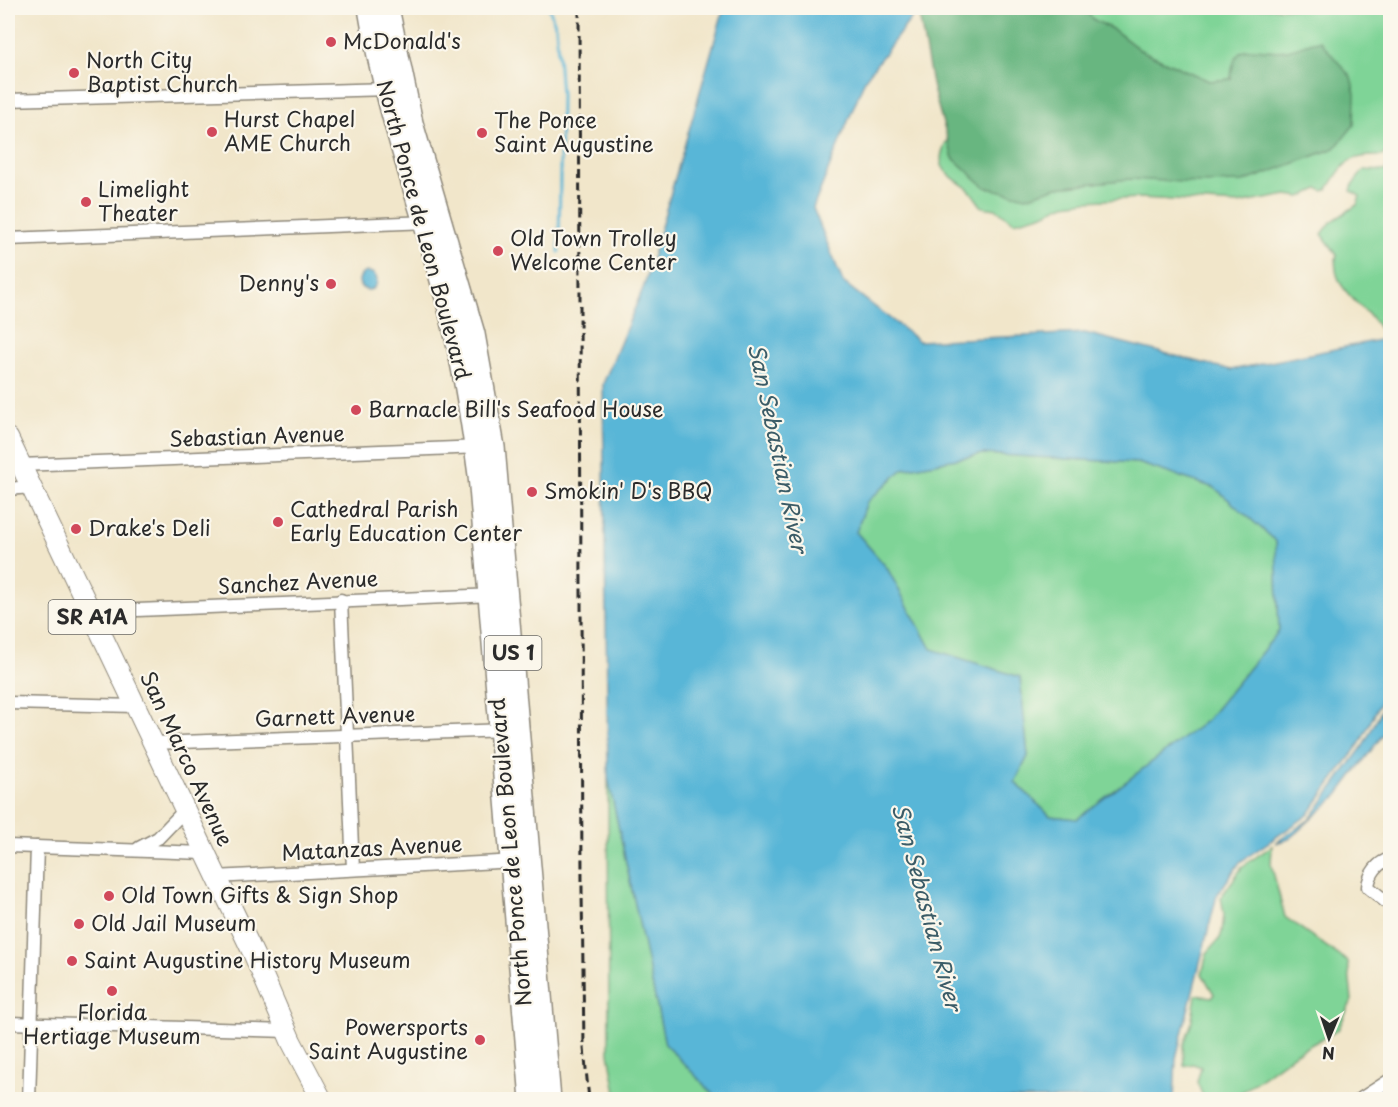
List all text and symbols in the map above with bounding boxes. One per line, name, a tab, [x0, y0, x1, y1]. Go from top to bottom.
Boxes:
place label: McDonald's	[343, 24, 461, 56]
marker: McDonald's	[324, 35, 338, 49]
place label: North City Baptist Church	[86, 43, 238, 99]
marker: North City Baptist Church	[67, 66, 81, 80]
street label: North Ponce de Leon Boulevard	[369, 76, 480, 383]
place label: Hurst Chapel AME Church	[224, 102, 355, 158]
place label: The Ponce Saint Augustine	[494, 103, 654, 159]
marker: Hurst Chapel AME Church	[205, 125, 219, 139]
marker: The Ponce Saint Augustine	[475, 126, 489, 140]
place label: Limelight Theater	[98, 172, 189, 228]
marker: Limelight Theater	[79, 195, 93, 209]
place label: Old Town Trolley Welcome Center	[510, 221, 677, 277]
marker: Old Town Trolley Welcome Center	[491, 244, 505, 258]
place label: Denny's	[238, 266, 319, 298]
marker: Denny's	[324, 277, 338, 291]
water label: San Sebastian River	[741, 340, 818, 558]
place label: Barnacle Bill's Seafood House	[368, 392, 664, 424]
marker: Barnacle Bill's Seafood House	[349, 403, 363, 417]
street label: Sebastian Avenue	[169, 416, 345, 454]
place label: Smokin' D's BBQ	[544, 474, 712, 506]
marker: Smokin' D's BBQ	[525, 485, 539, 499]
place label: Cathedral Parish Early Education Center	[290, 492, 522, 548]
place label: Drake's Deli	[88, 511, 211, 543]
marker: Cathedral Parish Early Education Center	[271, 515, 285, 529]
marker: Drake's Deli	[69, 522, 83, 536]
street label: Sanchez Avenue	[217, 561, 379, 601]
road number: SR A1A	[48, 600, 136, 634]
road number: US 1	[484, 636, 542, 670]
street label: San Marco Avenue	[133, 665, 242, 851]
street label: Garnett Avenue	[254, 696, 416, 734]
street label: North Ponce de Leon Boulevard	[480, 697, 538, 1008]
water label: San Sebastian River	[885, 800, 973, 1017]
street label: Matanzas Avenue	[281, 826, 463, 868]
place label: Old Town Gifts & Sign Shop	[121, 878, 398, 910]
marker: Old Town Gifts & Sign Shop	[102, 889, 116, 903]
place label: Old Jail Museum	[91, 906, 256, 938]
marker: Old Jail Museum	[72, 917, 86, 931]
place label: Saint Augustine History Museum	[84, 943, 411, 975]
marker: Saint Augustine History Museum	[65, 954, 79, 968]
marker: Florida Hertiage Museum	[105, 984, 119, 998]
place label: Florida Hertiage Museum	[23, 995, 201, 1051]
north arrow	[1299, 1008, 1359, 1068]
place label: Powersports Saint Augustine	[308, 1010, 468, 1066]
marker: Powersports Saint Augustine	[473, 1033, 487, 1047]
text: N	[1322, 1042, 1335, 1066]

